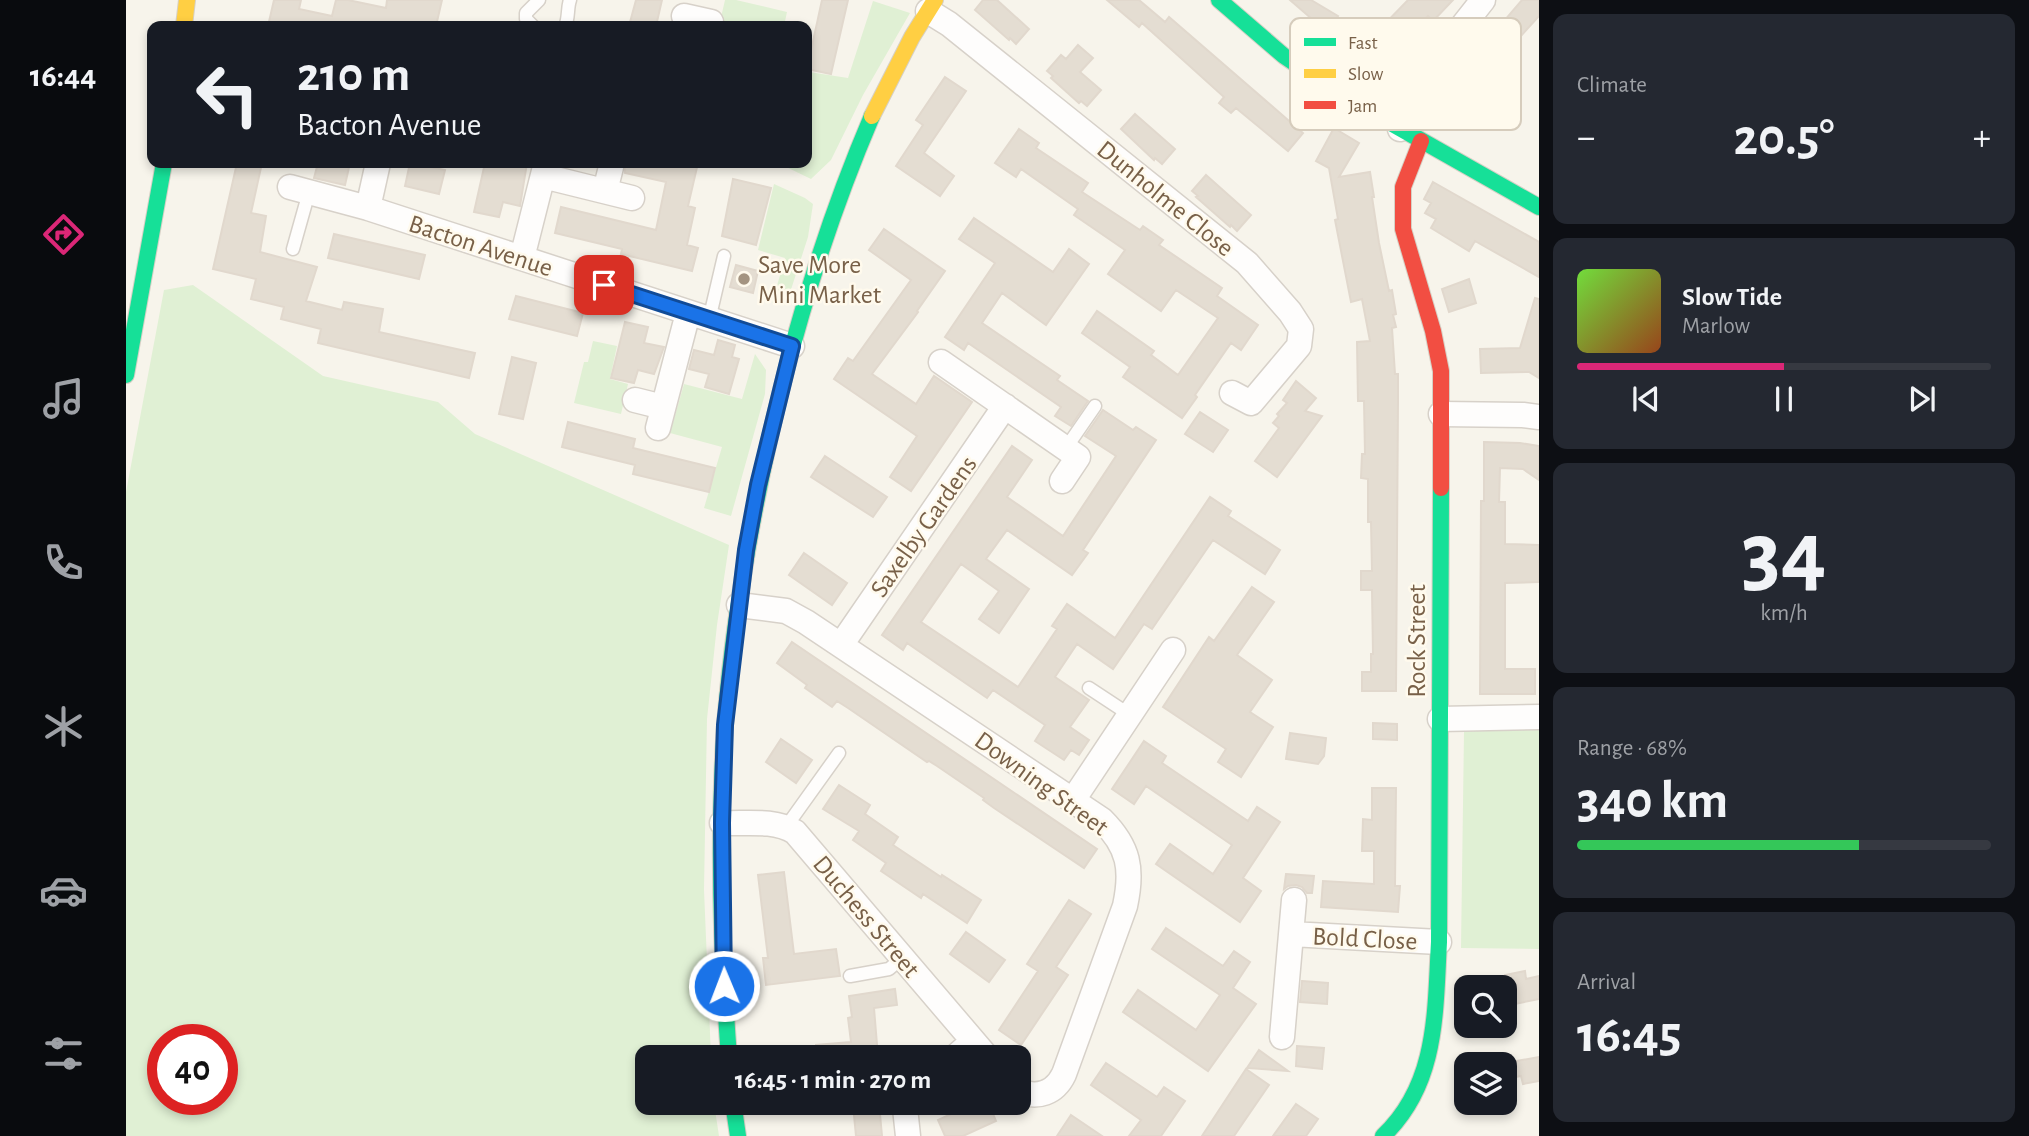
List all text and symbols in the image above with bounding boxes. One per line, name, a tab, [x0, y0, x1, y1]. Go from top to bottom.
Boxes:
legend	[1290, 18, 1521, 130]
text: Fast	[1348, 34, 1378, 53]
icon: left	[182, 49, 273, 140]
text: 210 m	[297, 51, 410, 100]
text: 16:44	[30, 60, 96, 92]
text: Slow	[1348, 65, 1384, 84]
text: Climate	[1577, 74, 1647, 97]
text: Jam	[1348, 97, 1377, 116]
text: Bacton Avenue	[297, 109, 481, 141]
text: 20.5°	[1733, 112, 1835, 164]
text: −	[1577, 119, 1595, 157]
text: +	[1973, 119, 1991, 157]
street label: Dunholme Close	[1092, 136, 1239, 262]
icon: directions	[39, 210, 88, 259]
street label: Bacton Avenue	[405, 210, 556, 281]
place label: Save More Mini Market	[758, 252, 881, 308]
pin	[574, 255, 634, 315]
icon: arrive	[585, 266, 623, 304]
marker: Save More Mini Market	[736, 271, 752, 287]
text: Slow Tide	[1682, 284, 1782, 310]
text: Marlow	[1682, 315, 1750, 338]
icon: music	[39, 374, 88, 423]
icon: previous	[1627, 380, 1665, 418]
icon: pause	[1765, 380, 1803, 418]
icon: next	[1903, 380, 1941, 418]
street label: Saxelby Gardens	[866, 451, 982, 602]
text: 34	[1742, 509, 1827, 600]
icon: phone	[39, 538, 88, 587]
street label: Rock Street	[1404, 584, 1430, 698]
text: km/h	[1760, 602, 1808, 625]
icon: climate	[39, 702, 88, 751]
street label: Downing Street	[970, 727, 1113, 841]
text: Range · 68%	[1577, 737, 1687, 760]
text: 340 km	[1577, 775, 1728, 827]
street label: Duchess Street	[808, 851, 924, 983]
icon: car	[39, 866, 88, 915]
street label: Bold Close	[1312, 923, 1418, 955]
position arrow	[687, 949, 761, 1023]
text: Arrival	[1577, 971, 1636, 994]
map controls	[1454, 975, 1517, 1115]
button: search	[1454, 975, 1517, 1038]
text: 16:45	[1577, 1009, 1681, 1061]
speed limit sign: 40	[147, 1024, 238, 1115]
icon: filters	[39, 1029, 88, 1078]
button: layers	[1454, 1052, 1517, 1115]
text: 16:45 · 1 min · 270 m	[735, 1067, 931, 1093]

